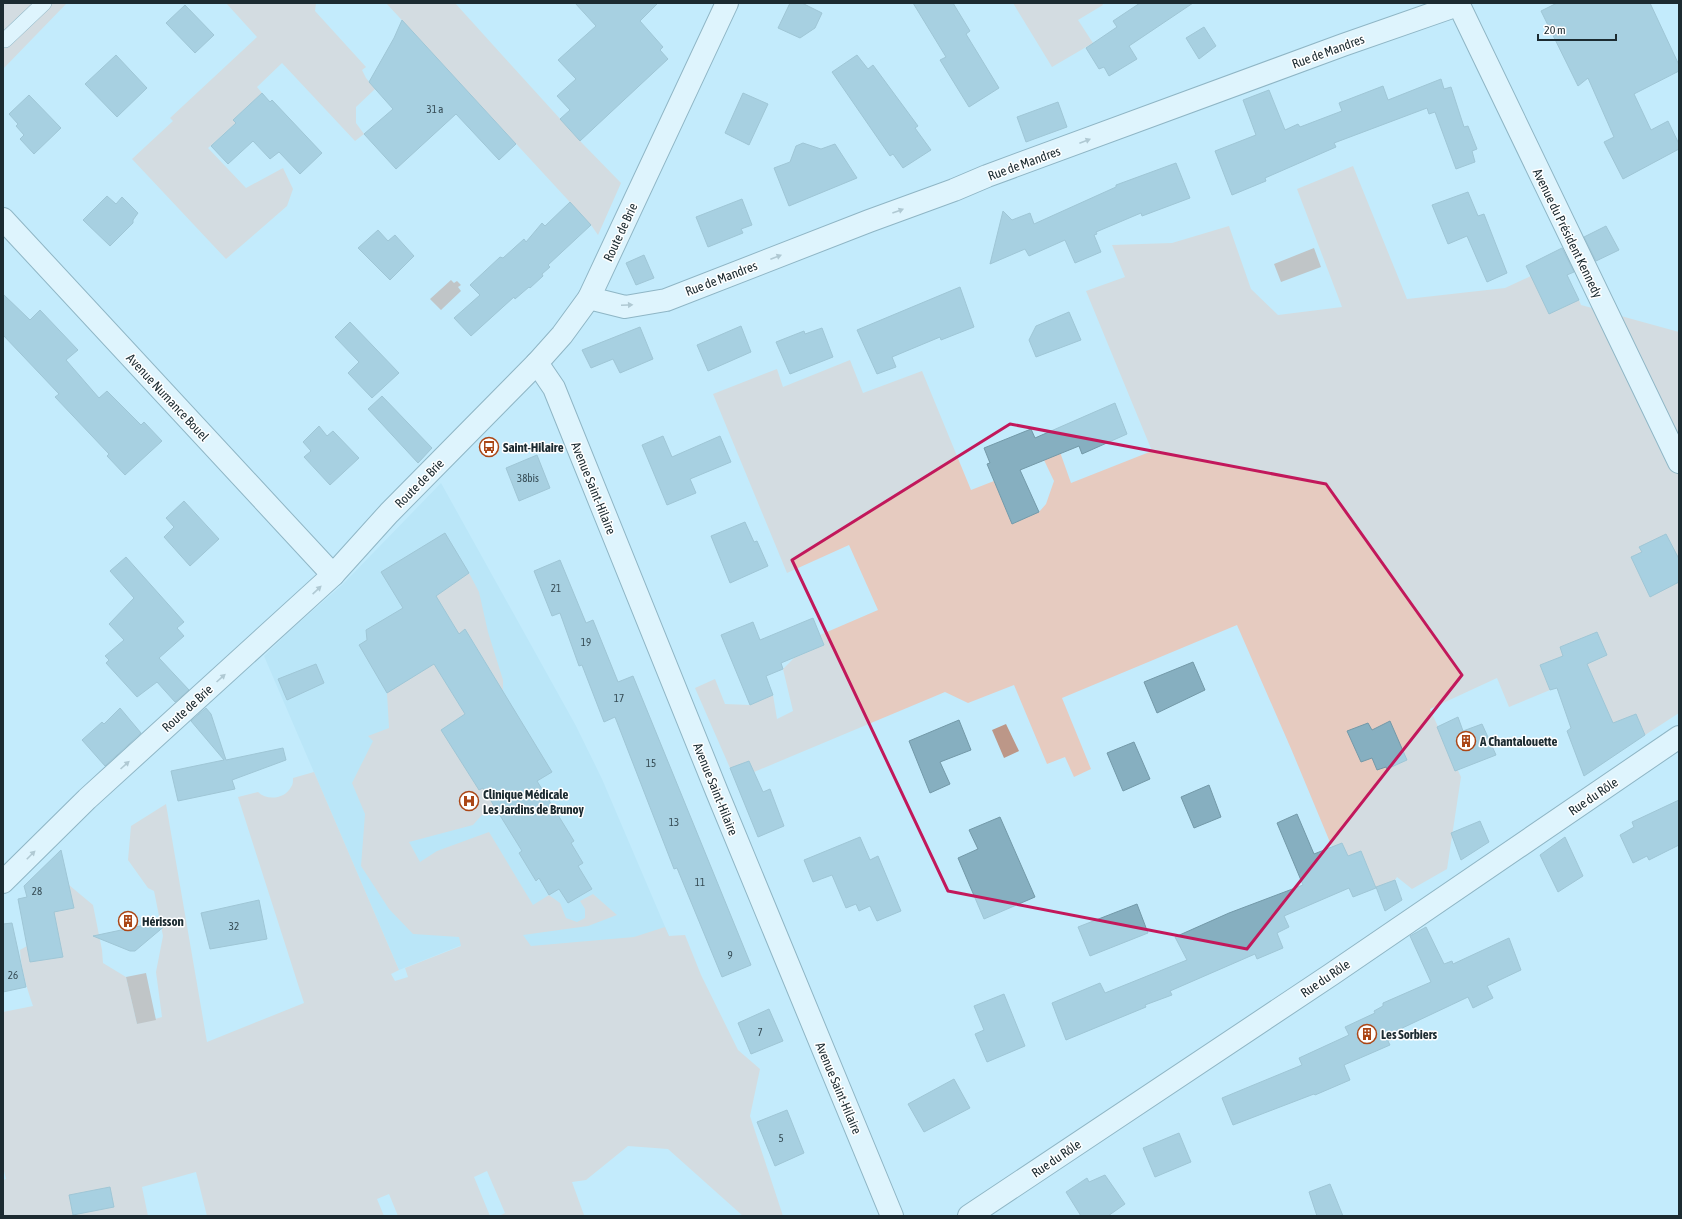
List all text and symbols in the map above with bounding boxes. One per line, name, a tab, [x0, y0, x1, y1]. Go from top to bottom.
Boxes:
scale bar	[1538, 16, 1616, 42]
text: 20 m	[1544, 23, 1566, 37]
street label: Rue de Mandres	[1290, 31, 1367, 71]
house number: 31 a	[427, 103, 443, 115]
one-way arrow	[1080, 137, 1092, 143]
street label: Rue de Mandres	[986, 143, 1063, 183]
street label: Avenue du Président Kennedy	[1530, 166, 1606, 301]
street label: Route de Brie	[600, 200, 641, 264]
one-way arrow	[892, 207, 904, 213]
one-way arrow	[771, 254, 783, 260]
street label: Rue de Mandres	[683, 258, 760, 299]
one-way arrow	[621, 302, 634, 308]
street label: Avenue Numance Bouel	[123, 351, 212, 444]
bus stop icon: Saint-Hilaire	[478, 436, 500, 458]
place label: Saint-Hilaire	[503, 440, 564, 455]
street label: Avenue Saint-Hilaire	[568, 440, 619, 537]
street label: Route de Brie	[392, 456, 447, 511]
house number: 38bis	[517, 472, 539, 484]
house number: 21	[551, 582, 561, 594]
one-way arrow	[312, 585, 322, 594]
house number: 19	[581, 636, 591, 648]
one-way arrow	[216, 673, 226, 682]
street label: Route de Brie	[159, 682, 216, 735]
house number: 17	[614, 692, 624, 704]
building icon: A Chantalouette	[1455, 730, 1477, 752]
place label: A Chantalouette	[1479, 734, 1557, 749]
street label: Avenue Saint-Hilaire	[690, 741, 741, 838]
house number: 15	[646, 757, 656, 769]
one-way arrow	[120, 760, 130, 770]
street label: Rue du Rôle	[1566, 774, 1621, 818]
place label: Clinique Médicale Les Jardins de Brunoy	[483, 787, 585, 817]
hospital icon: Clinique Médicale Les Jardins de Brunoy	[458, 790, 480, 812]
house number: 13	[669, 816, 679, 828]
one-way arrow	[26, 850, 36, 860]
house number: 11	[695, 876, 705, 888]
house number: 28	[32, 885, 42, 897]
building icon: Hérisson	[117, 910, 139, 932]
place label: Hérisson	[142, 914, 184, 929]
house number: 32	[229, 920, 239, 932]
house number: 9	[727, 949, 733, 961]
street label: Rue du Rôle	[1298, 956, 1353, 1000]
house number: 26	[8, 969, 18, 981]
building icon: Les Sorbiers	[1356, 1023, 1378, 1045]
house number: 7	[757, 1026, 763, 1038]
place label: Les Sorbiers	[1381, 1027, 1438, 1042]
street label: Avenue Saint-Hilaire	[812, 1040, 865, 1136]
house number: 5	[778, 1132, 784, 1144]
street label: Rue du Rôle	[1029, 1136, 1084, 1180]

